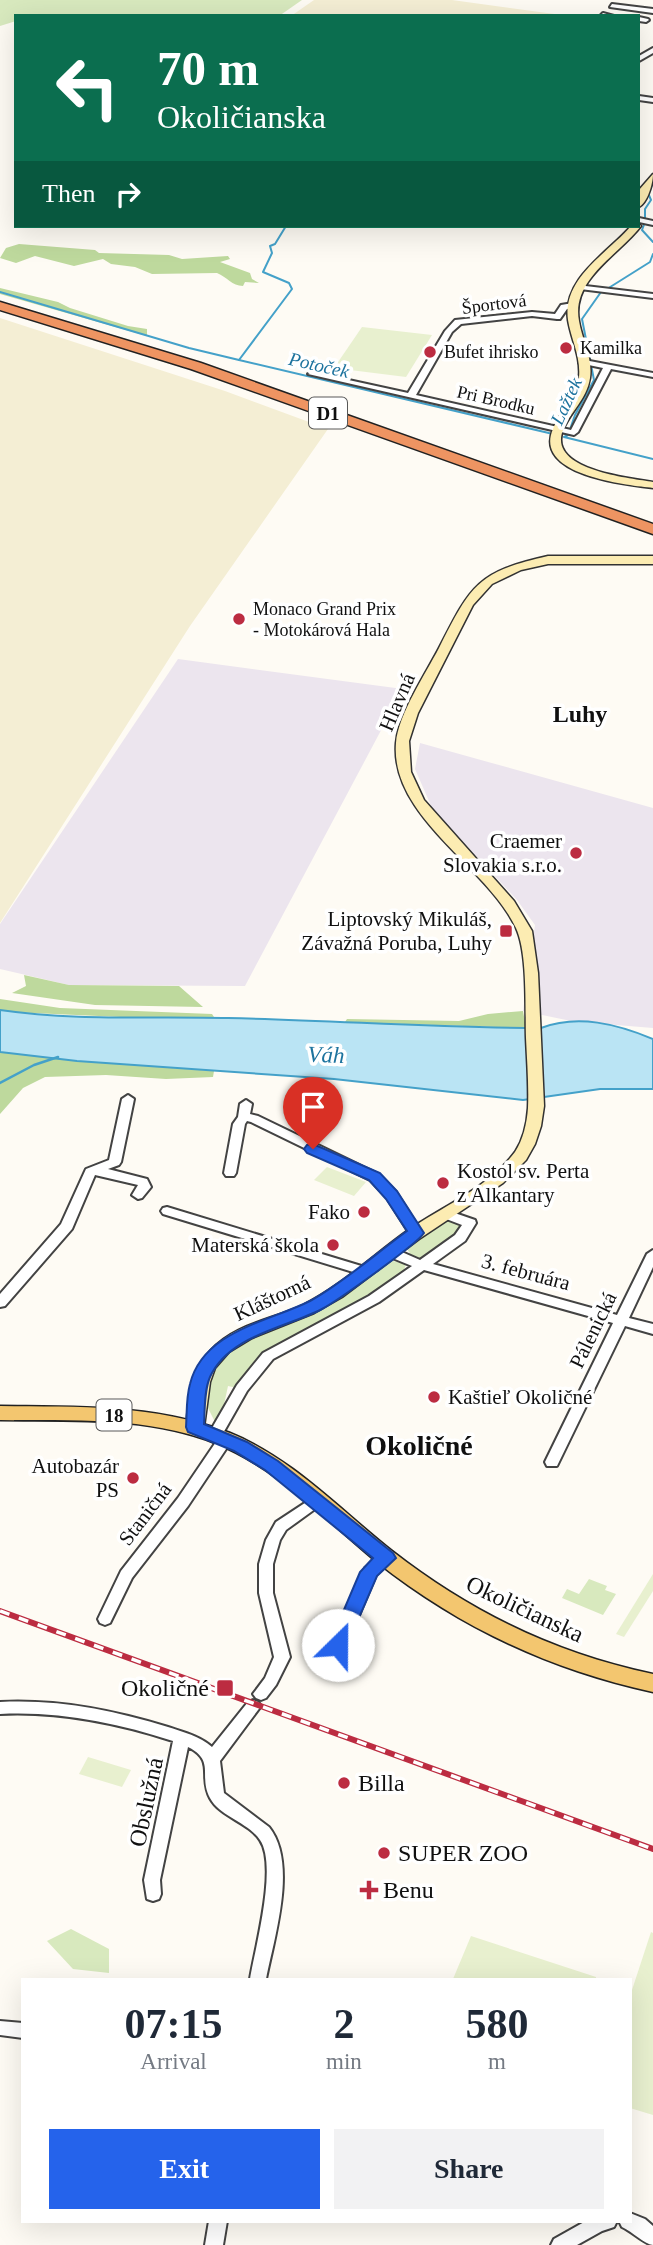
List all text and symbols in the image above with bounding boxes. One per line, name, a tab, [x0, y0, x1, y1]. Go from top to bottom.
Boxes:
text: 70 m	[157, 41, 259, 96]
icon: left	[42, 42, 133, 133]
text: Okoličianska	[157, 99, 326, 135]
icon: right	[109, 175, 147, 213]
text: Then	[42, 179, 95, 208]
street label: Športová	[460, 289, 527, 318]
place label: Kamilka	[580, 338, 642, 358]
marker: Kamilka	[558, 340, 574, 356]
place label: Bufet ihrisko	[444, 342, 539, 362]
marker: Bufet ihrisko	[422, 344, 438, 360]
water label: Potoček	[286, 348, 352, 382]
water label: Lažtek	[546, 374, 586, 429]
street label: Pri Brodku	[455, 381, 537, 419]
road number: D1	[309, 398, 347, 428]
place label: Monaco Grand Prix - Motokárová Hala	[253, 599, 396, 640]
marker: Monaco Grand Prix - Motokárová Hala	[231, 611, 247, 627]
street label: Hlavná	[374, 669, 420, 735]
district label: Luhy	[553, 701, 607, 727]
place label: Craemer Slovakia s.r.o.	[443, 829, 562, 877]
marker: Craemer Slovakia s.r.o.	[568, 845, 584, 861]
place label: Liptovský Mikuláš, Závažná Poruba, Luhy	[301, 907, 492, 955]
marker: Liptovský Mikuláš, Závažná Poruba, Luhy	[498, 923, 514, 939]
water label: Váh	[307, 1042, 345, 1068]
pin	[283, 1077, 343, 1149]
icon: arrive	[294, 1088, 332, 1126]
place label: Kostol sv. Perta z Alkantary	[457, 1159, 590, 1207]
marker: Kostol sv. Perta z Alkantary	[435, 1175, 451, 1191]
place label: Fako	[308, 1200, 350, 1224]
marker: Fako	[356, 1204, 372, 1220]
place label: Materská škola	[191, 1233, 320, 1257]
marker: Materská škola	[325, 1237, 341, 1253]
street label: 3. februára	[479, 1249, 574, 1296]
street label: Kláštorná	[230, 1270, 315, 1326]
street label: Pálenická	[564, 1287, 622, 1372]
place label: Kaštieľ Okoličné	[448, 1385, 592, 1409]
marker: Kaštieľ Okoličné	[426, 1389, 442, 1405]
road number: 18	[96, 1400, 132, 1430]
district label: Okoličné	[365, 1430, 473, 1461]
place label: Autobazár PS	[32, 1454, 119, 1502]
marker: Autobazár PS	[125, 1470, 141, 1486]
street label: Staničná	[114, 1477, 177, 1550]
street label: Okoličianska	[462, 1570, 588, 1648]
position arrow	[301, 1608, 375, 1682]
place label: Okoličné	[121, 1675, 209, 1701]
marker: Okoličné	[215, 1678, 235, 1698]
street label: Obslužná	[124, 1755, 168, 1849]
place label: Billa	[358, 1770, 405, 1796]
marker: Billa	[336, 1775, 352, 1791]
place label: SUPER ZOO	[398, 1840, 528, 1866]
marker: SUPER ZOO	[376, 1845, 392, 1861]
place label: Benu	[383, 1877, 434, 1903]
marker: Benu	[361, 1882, 377, 1898]
text: 07:15	[125, 2001, 223, 2047]
text: 2	[333, 2001, 354, 2047]
text: 580	[465, 2001, 528, 2047]
text: Arrival	[140, 2049, 207, 2074]
text: min	[326, 2049, 362, 2074]
text: m	[488, 2049, 506, 2074]
button: Exit	[49, 2129, 320, 2209]
button: Share	[334, 2129, 604, 2209]

